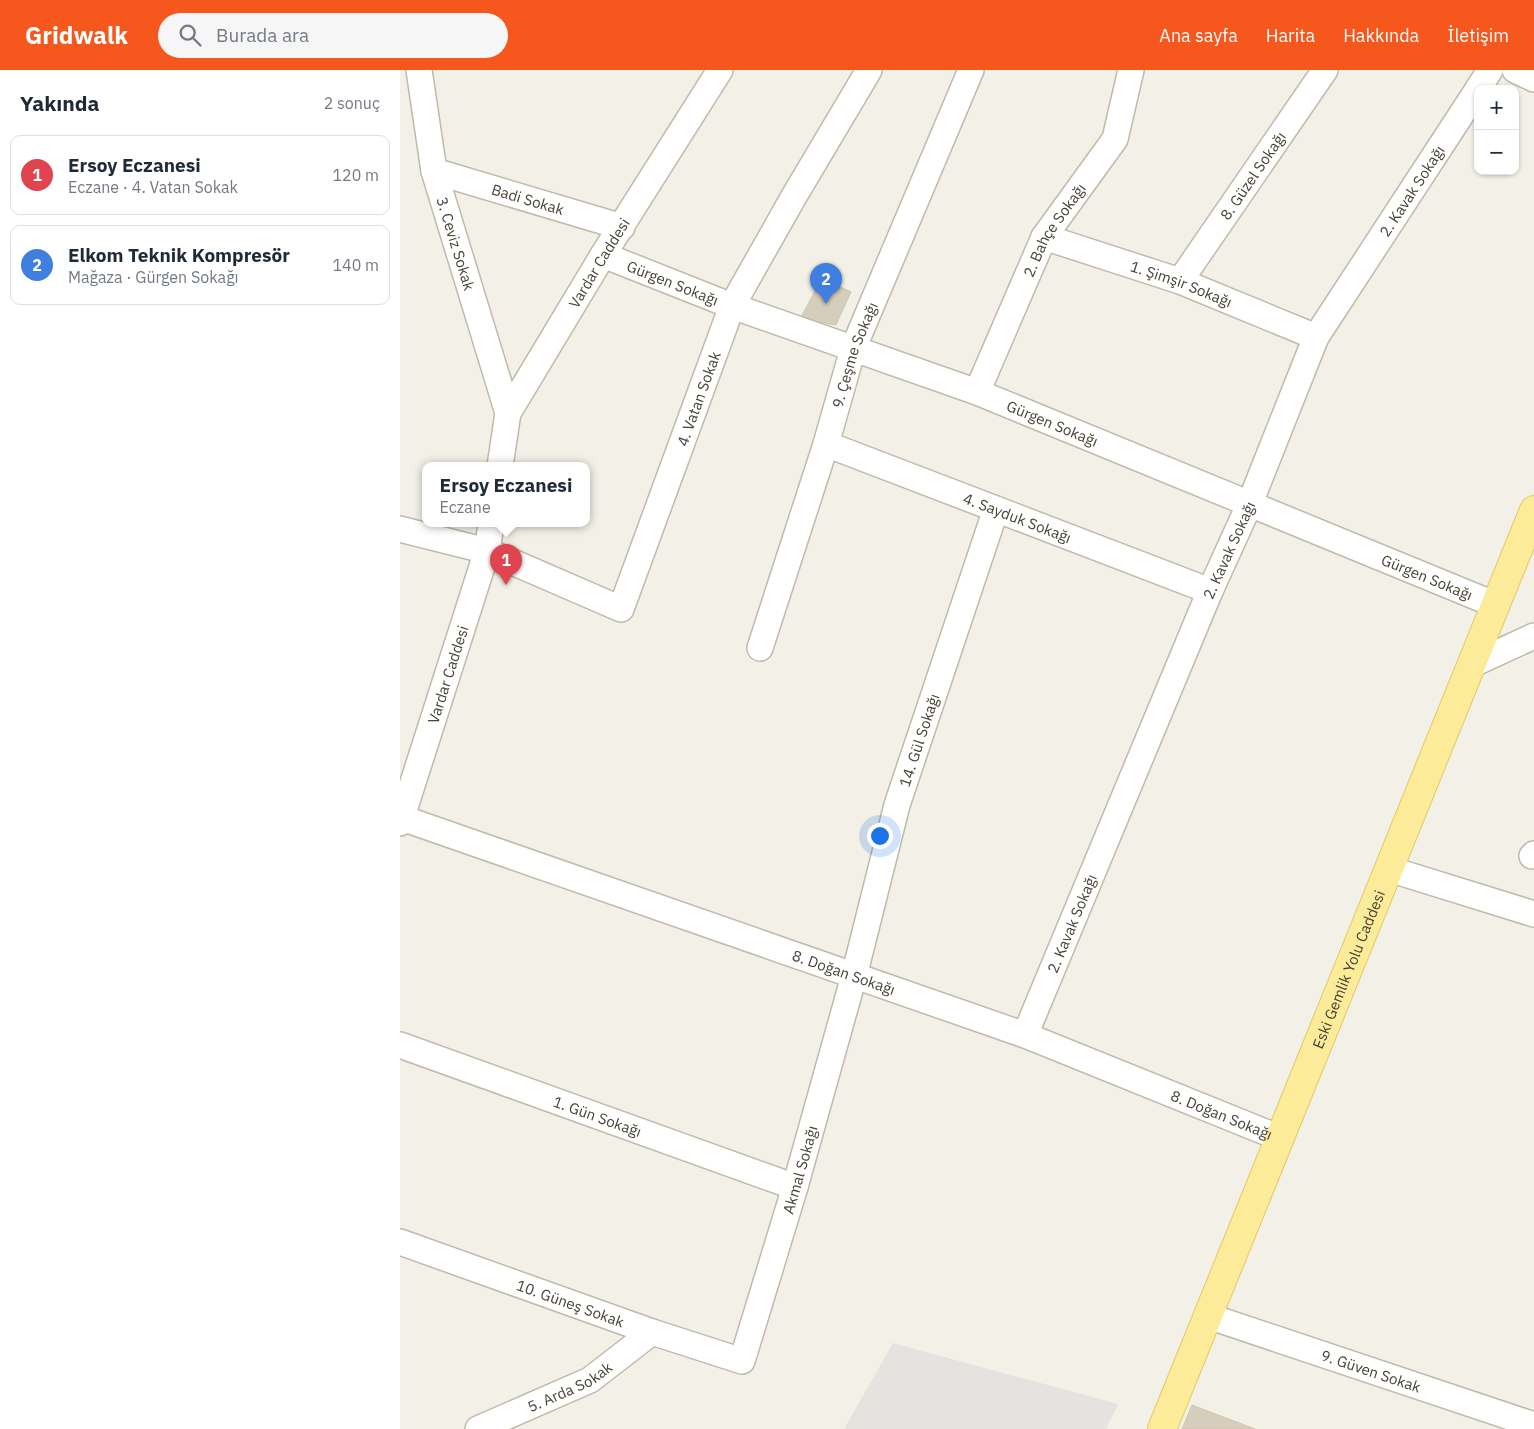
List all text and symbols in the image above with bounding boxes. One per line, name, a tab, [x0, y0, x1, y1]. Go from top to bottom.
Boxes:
search box	[158, 13, 508, 58]
text: Gridwalk	[25, 19, 128, 51]
icon: search	[176, 21, 204, 49]
text: Burada ara	[216, 23, 309, 47]
text: Ana sayfa	[1159, 24, 1238, 47]
text: Harita	[1266, 24, 1315, 47]
text: Hakkında	[1343, 24, 1419, 47]
text: İletişim	[1447, 24, 1509, 47]
map controls	[1474, 85, 1519, 175]
button: +	[1474, 85, 1519, 130]
text: Yakında	[20, 89, 100, 117]
text: 2 sonuç	[324, 93, 380, 113]
street label: 8. Güzel Sokağı	[1215, 128, 1290, 223]
button: −	[1474, 130, 1519, 175]
street label: 2. Kavak Sokağı	[1375, 141, 1448, 240]
text: Ersoy Eczanesi	[68, 153, 201, 177]
text: 1	[32, 165, 42, 185]
text: 120 m	[332, 165, 379, 185]
text: Eczane · 4. Vatan Sokak	[68, 177, 238, 197]
street label: Badi Sokak	[489, 179, 567, 219]
street label: 2. Bahçe Sokağı	[1018, 179, 1090, 280]
street label: 3. Ceviz Sokak	[433, 195, 479, 293]
street label: Vardar Caddesi	[564, 214, 633, 311]
text: Elkom Teknik Kompresör	[68, 243, 290, 267]
text: 2	[32, 255, 42, 275]
text: 140 m	[332, 255, 379, 275]
street label: Gürgen Sokağı	[624, 256, 721, 309]
street label: 1. Şimşir Sokağı	[1128, 256, 1235, 311]
pin: 2	[810, 263, 842, 304]
text: Mağaza · Gürgen Sokağı	[68, 267, 239, 287]
street label: 9. Çeşme Sokağı	[827, 299, 881, 410]
street label: 4. Vatan Sokak	[672, 348, 724, 448]
street label: Gürgen Sokağı	[1004, 396, 1101, 450]
popup	[422, 462, 590, 527]
text: Ersoy Eczanesi	[440, 473, 572, 497]
street label: 4. Sayduk Sokağı	[961, 488, 1074, 547]
text: Eczane	[440, 497, 491, 517]
street label: 2. Kavak Sokağı	[1198, 498, 1259, 602]
pin: 1	[490, 544, 522, 585]
street label: Gürgen Sokağı	[1379, 550, 1476, 604]
street label: Vardar Caddesi	[423, 623, 472, 726]
street label: 14. Gül Sokağı	[894, 691, 943, 789]
your location	[867, 823, 893, 849]
street label: 2. Kavak Sokağı	[1043, 871, 1101, 976]
street label: Eski Gemlik Yolu Caddesi	[1308, 887, 1389, 1051]
street label: 8. Doğan Sokağı	[790, 945, 898, 999]
street label: 8. Doğan Sokağı	[1168, 1085, 1275, 1144]
street label: 1. Gün Sokağı	[551, 1091, 644, 1141]
street label: Akmal Sokağı	[778, 1123, 821, 1216]
street label: 10. Güneş Sokak	[514, 1275, 627, 1331]
street label: 9. Güven Sokak	[1319, 1345, 1424, 1396]
street label: 5. Arda Sokak	[524, 1357, 616, 1416]

